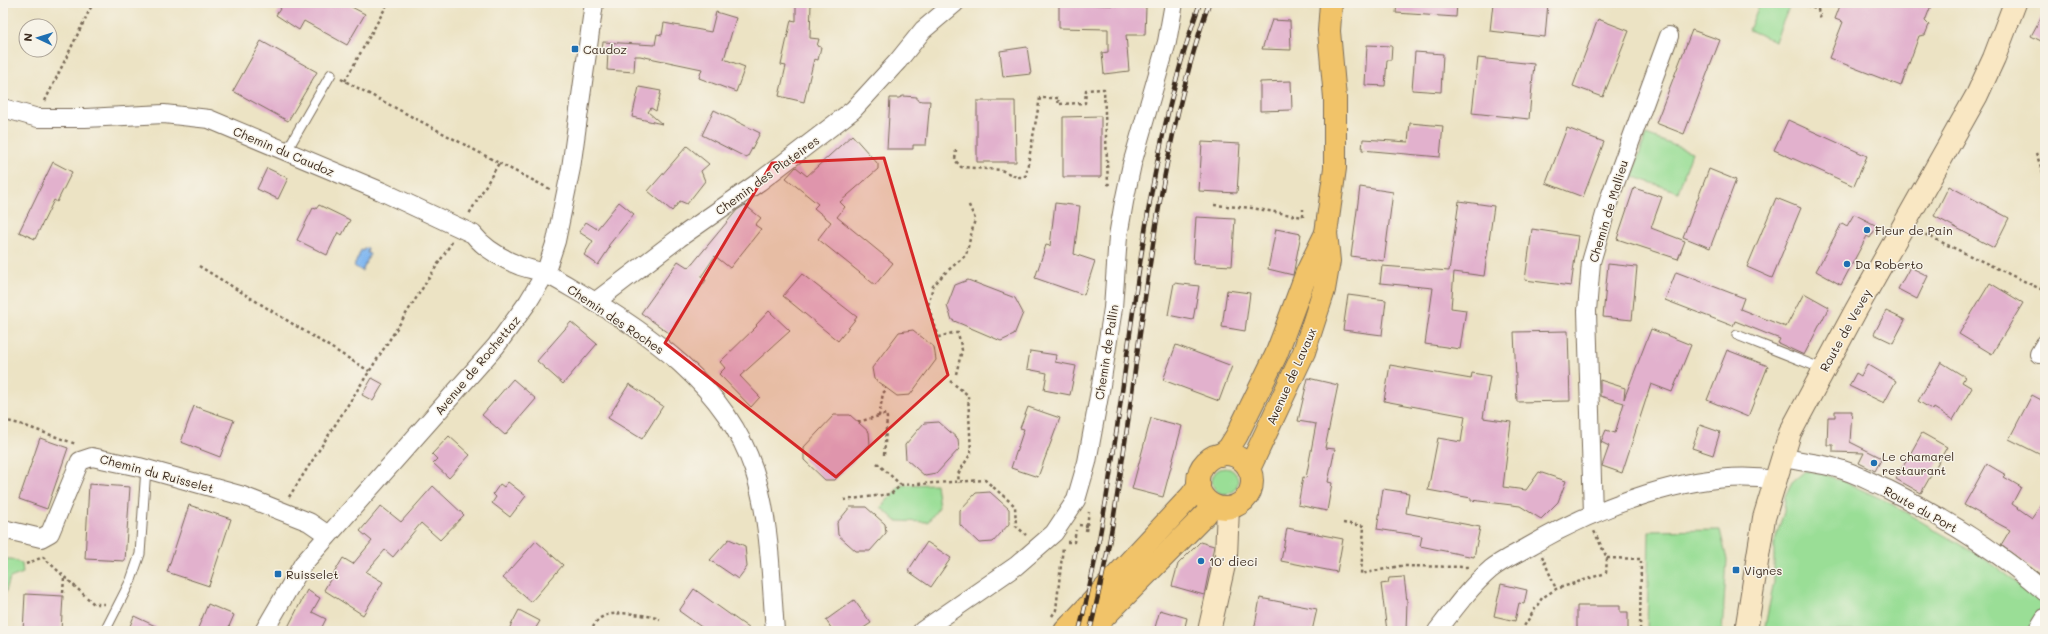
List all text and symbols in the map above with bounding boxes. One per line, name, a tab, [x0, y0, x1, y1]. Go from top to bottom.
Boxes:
north arrow	[18, 18, 58, 58]
text: N	[20, 33, 35, 42]
place label: Caudoz	[583, 41, 627, 57]
marker: Caudoz	[570, 44, 580, 54]
street label: Chemin du Caudoz	[231, 122, 337, 180]
street label: Chemin des Plateires	[712, 132, 822, 218]
street label: Chemin de Mallieu	[1585, 158, 1631, 264]
place label: Fleur de Pain	[1875, 222, 1953, 238]
marker: Fleur de Pain	[1862, 225, 1872, 235]
place label: Da Roberto	[1855, 256, 1923, 272]
marker: Da Roberto	[1842, 259, 1852, 269]
street label: Chemin des Roches	[565, 281, 667, 357]
street label: Route de Vevey	[1816, 286, 1874, 374]
street label: Chemin de Pallin	[1091, 303, 1121, 401]
street label: Avenue de Rochettaz	[431, 312, 524, 418]
street label: Avenue de Lavaux	[1262, 325, 1320, 427]
place label: Le chamarel restaurant	[1882, 448, 1954, 478]
street label: Chemin du Ruisselet	[98, 450, 216, 496]
marker: Le chamarel restaurant	[1869, 458, 1879, 468]
street label: Route du Port	[1881, 482, 1961, 536]
place label: 10' dieci	[1209, 553, 1258, 569]
marker: 10' dieci	[1196, 556, 1206, 566]
place label: Vignes	[1744, 562, 1782, 578]
marker: Vignes	[1731, 565, 1741, 575]
place label: Ruisselet	[286, 566, 339, 582]
marker: Ruisselet	[273, 569, 283, 579]

